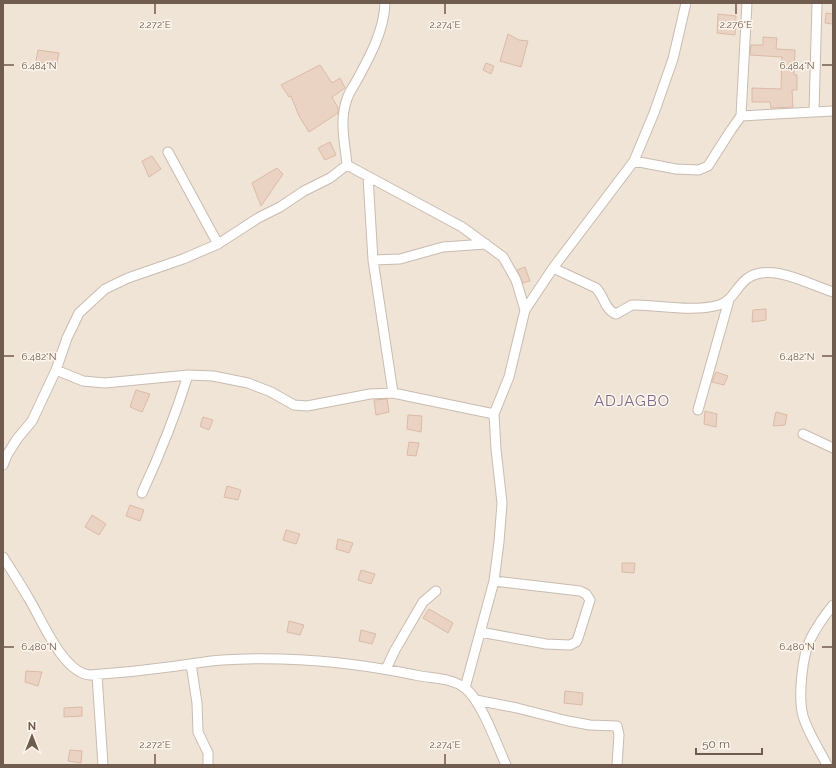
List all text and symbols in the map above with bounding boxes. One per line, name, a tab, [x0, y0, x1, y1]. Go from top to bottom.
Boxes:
text: 2.272°E	[139, 19, 171, 30]
text: 2.274°E	[429, 19, 461, 30]
text: 2.276°E	[720, 19, 752, 30]
text: 6.484°N	[21, 60, 57, 71]
text: 6.484°N	[779, 60, 815, 71]
text: 6.482°N	[22, 351, 56, 362]
text: 6.482°N	[780, 351, 814, 362]
district label: ADJAGBO	[594, 392, 670, 410]
text: 6.480°N	[21, 641, 57, 652]
text: 6.480°N	[779, 641, 815, 652]
north arrow	[12, 716, 52, 756]
text: N	[28, 720, 36, 733]
scale bar	[696, 730, 762, 756]
text: 50 m	[702, 737, 730, 751]
text: 2.272°E	[139, 739, 171, 750]
text: 2.274°E	[429, 739, 461, 750]

